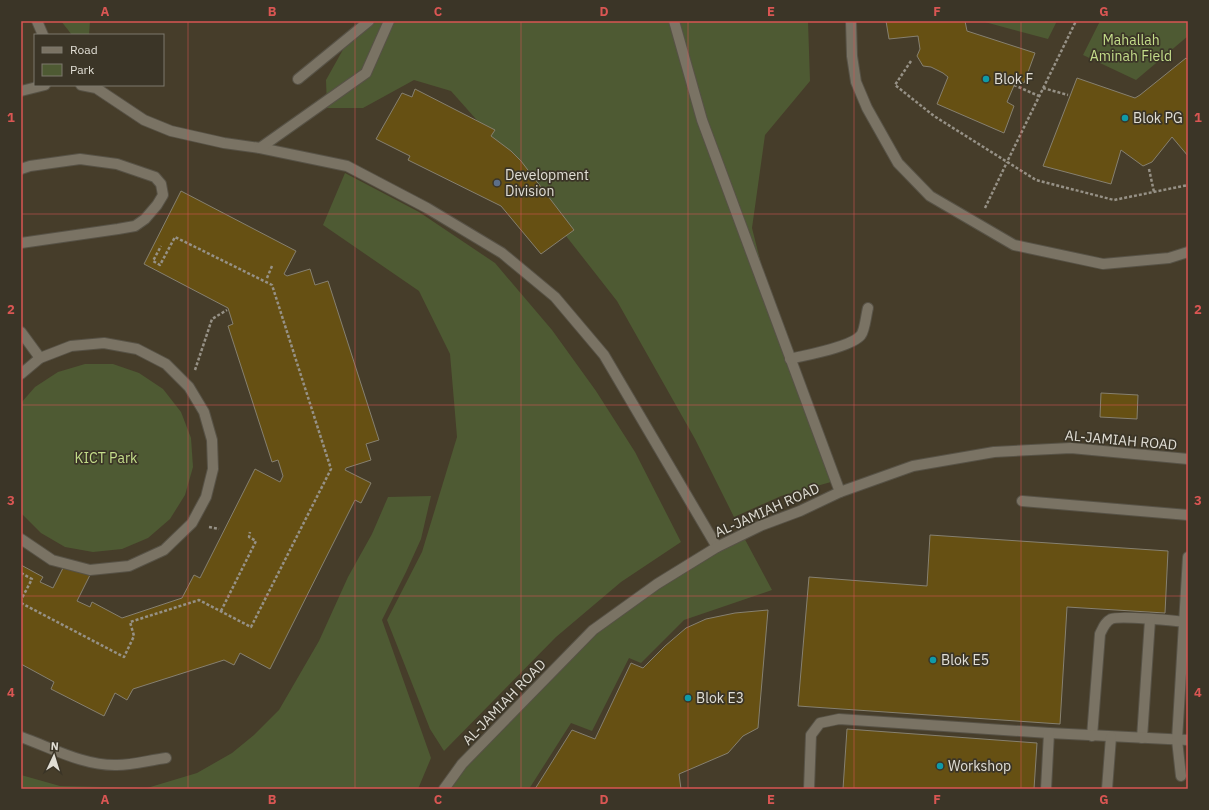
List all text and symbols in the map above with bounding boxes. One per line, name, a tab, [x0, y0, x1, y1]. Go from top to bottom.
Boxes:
text: A	[101, 3, 110, 20]
text: B	[268, 3, 277, 20]
text: C	[434, 3, 443, 20]
text: D	[599, 3, 609, 20]
text: E	[767, 3, 775, 20]
text: F	[933, 3, 941, 20]
text: G	[1099, 3, 1109, 20]
park label: Mahallah Aminah Field	[1090, 31, 1172, 65]
legend	[34, 34, 164, 86]
text: Road	[70, 42, 98, 57]
text: Park	[70, 62, 95, 77]
place label: Blok F	[994, 70, 1033, 88]
marker: Blok F	[981, 74, 991, 84]
text: 1	[7, 109, 15, 126]
place label: Blok PG	[1133, 109, 1183, 127]
text: 1	[1194, 109, 1202, 126]
marker: Blok PG	[1120, 113, 1130, 123]
place label: Development Division	[505, 166, 589, 200]
marker: Development Division	[492, 178, 502, 188]
text: 2	[7, 301, 15, 318]
text: 2	[1194, 301, 1202, 318]
street label: AL-JAMIAH ROAD	[1064, 426, 1178, 454]
park label: KICT Park	[75, 449, 138, 467]
street label: AL-JAMIAH ROAD	[712, 479, 822, 541]
text: 3	[7, 492, 15, 509]
text: 3	[1194, 492, 1202, 509]
place label: Blok E5	[941, 651, 989, 669]
street label: AL-JAMIAH ROAD	[458, 655, 550, 749]
marker: Blok E5	[928, 655, 938, 665]
text: 4	[7, 684, 15, 701]
text: 4	[1194, 684, 1202, 701]
place label: Blok E3	[696, 689, 744, 707]
marker: Blok E3	[683, 693, 693, 703]
north arrow	[34, 736, 74, 776]
text: N	[50, 739, 59, 753]
place label: Workshop	[948, 757, 1011, 775]
marker: Workshop	[935, 761, 945, 771]
text: A	[101, 791, 110, 808]
text: B	[268, 791, 277, 808]
text: C	[434, 791, 443, 808]
text: D	[599, 791, 609, 808]
text: E	[767, 791, 775, 808]
text: F	[933, 791, 941, 808]
text: G	[1099, 791, 1109, 808]

